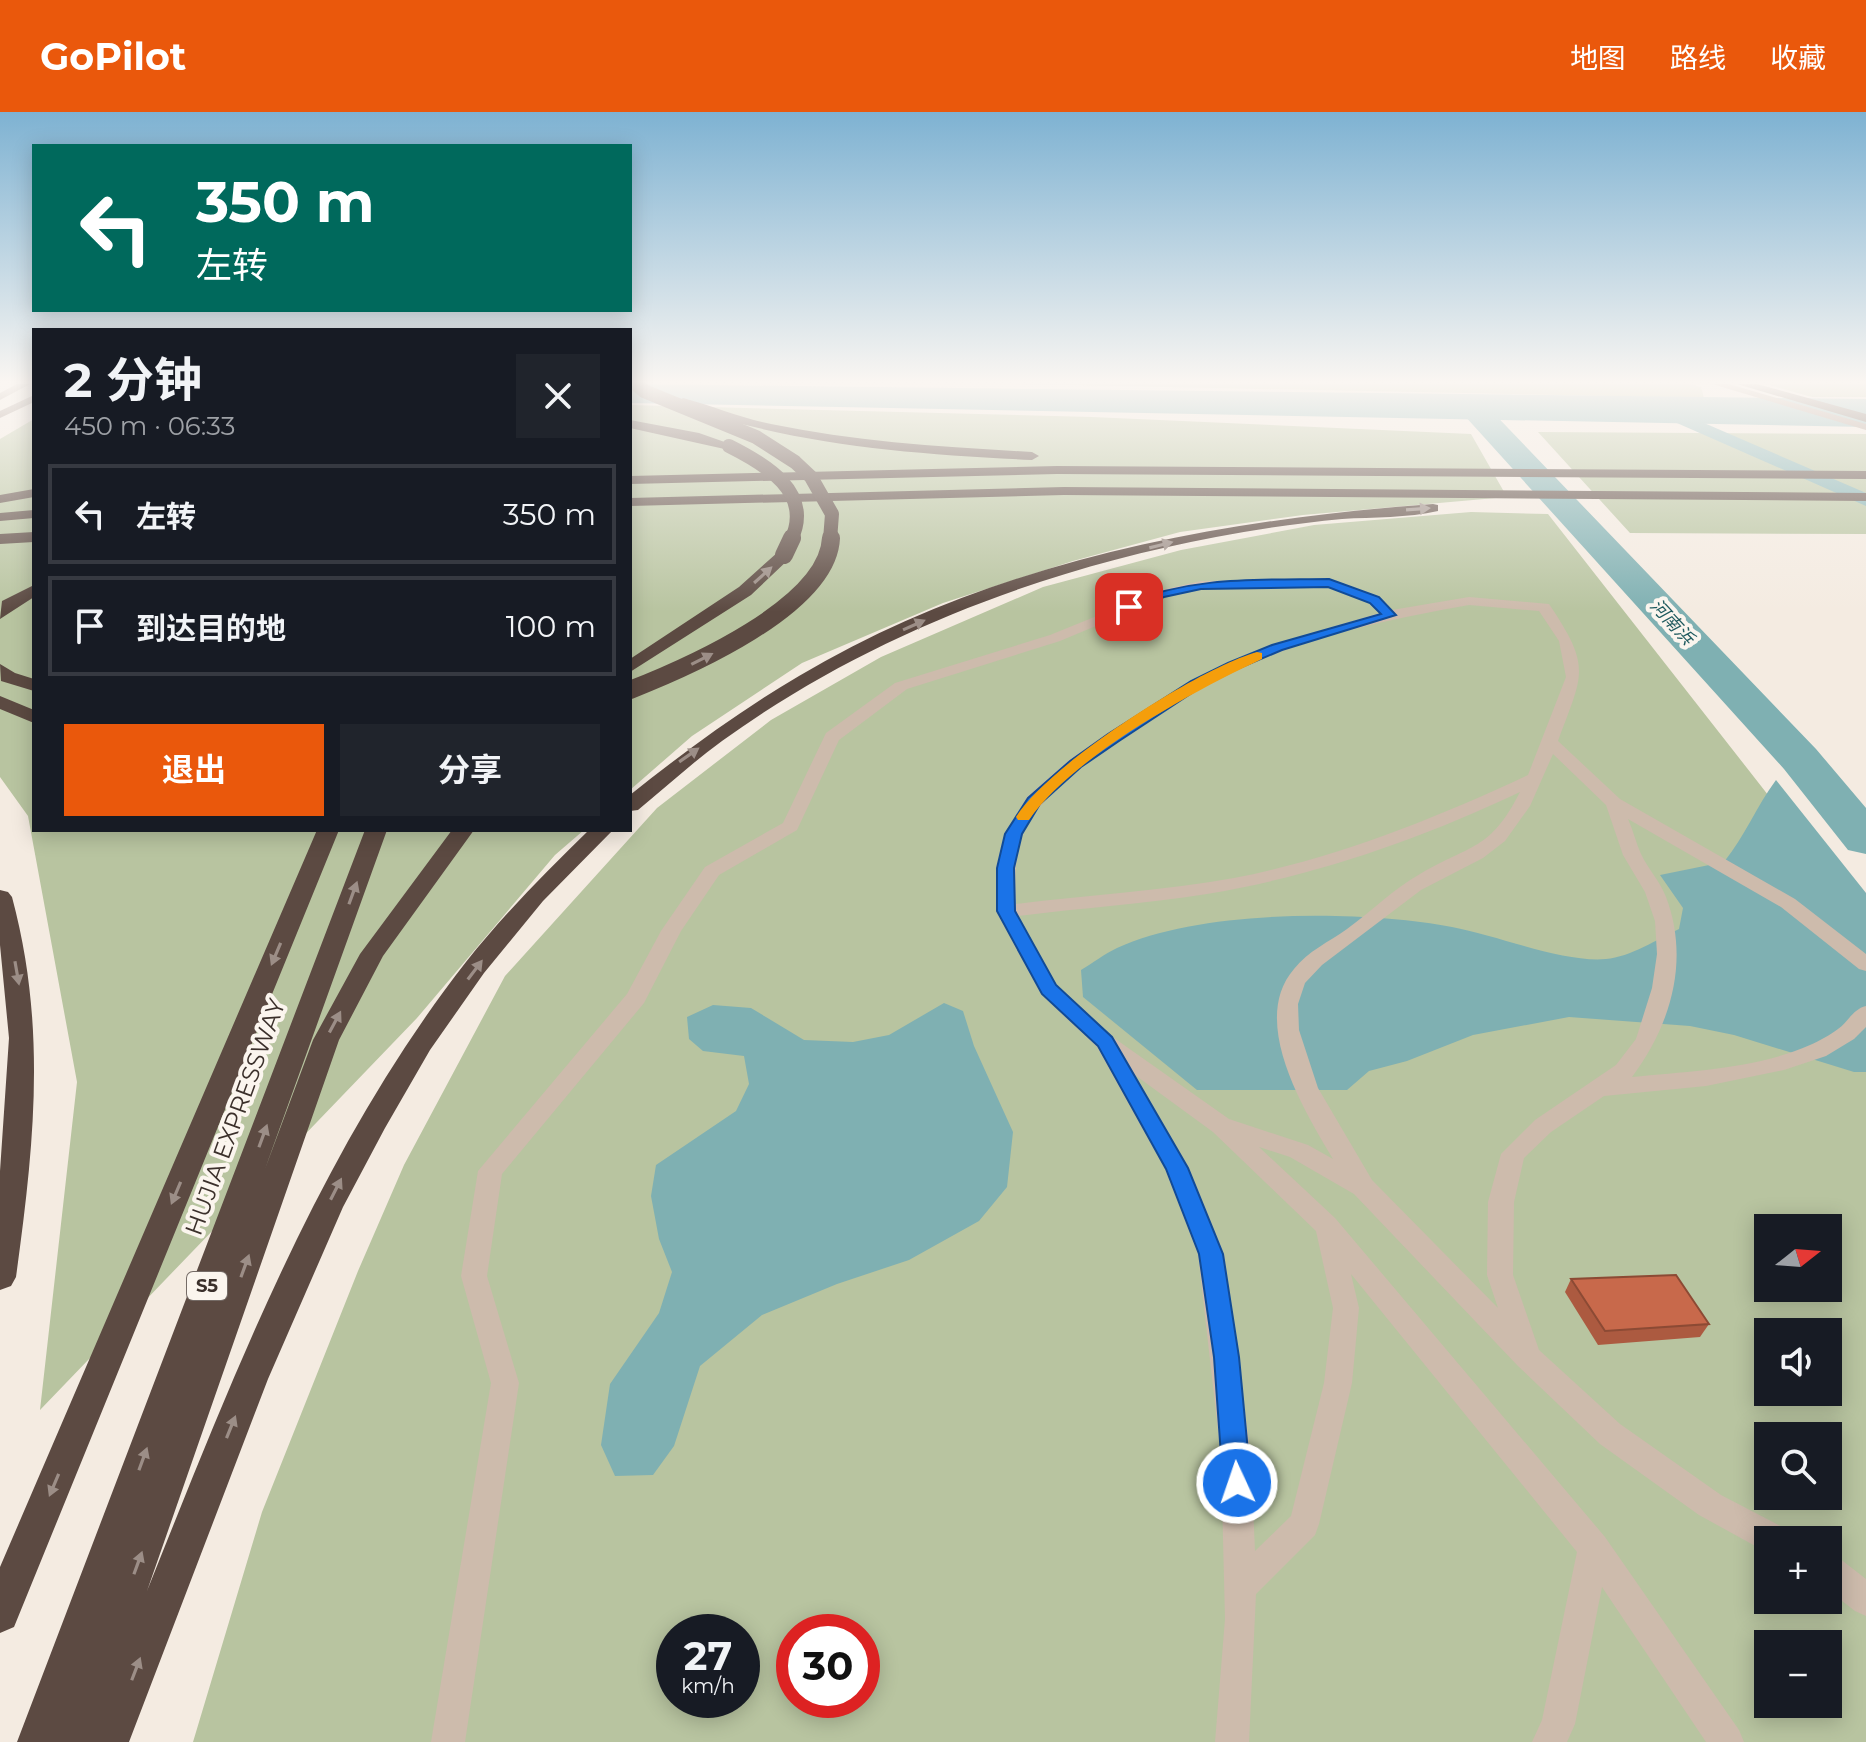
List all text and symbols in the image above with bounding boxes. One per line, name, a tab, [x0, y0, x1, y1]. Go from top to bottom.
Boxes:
text: GoPilot	[40, 33, 186, 80]
text: 地图	[1570, 41, 1626, 75]
text: 路线	[1670, 41, 1726, 75]
text: 收藏	[1770, 41, 1826, 75]
text: 350 m	[196, 168, 375, 236]
icon: left	[64, 176, 168, 280]
text: 左转	[196, 243, 268, 287]
text: 2 分钟	[64, 351, 202, 409]
button: close	[516, 354, 600, 438]
text: 450 m · 06:33	[64, 410, 235, 442]
icon: left	[68, 492, 112, 536]
text: 350 m	[503, 496, 596, 533]
text: 左转	[136, 498, 196, 535]
one-way arrow	[1406, 502, 1431, 515]
one-way arrow	[1148, 538, 1173, 550]
one-way arrow	[754, 567, 773, 585]
pin	[1095, 573, 1163, 641]
icon: arrive	[1107, 585, 1151, 629]
water label: 河南浜	[1646, 595, 1700, 651]
icon: arrive	[68, 604, 112, 648]
text: 100 m	[506, 608, 596, 645]
text: 到达目的地	[136, 610, 286, 647]
one-way arrow	[902, 618, 925, 631]
one-way arrow	[690, 653, 713, 666]
button: 退出	[64, 724, 324, 816]
button: 分享	[340, 724, 600, 816]
one-way arrow	[679, 748, 700, 763]
one-way arrow	[347, 880, 360, 904]
one-way arrow	[269, 942, 282, 966]
one-way arrow	[467, 959, 483, 981]
one-way arrow	[12, 961, 24, 986]
street label: HUJIA EXPRESSWAY	[179, 994, 292, 1239]
one-way arrow	[328, 1011, 342, 1033]
one-way arrow	[257, 1124, 269, 1148]
one-way arrow	[329, 1178, 343, 1201]
one-way arrow	[169, 1182, 182, 1205]
north arrow	[1754, 1214, 1842, 1302]
map controls	[1754, 1214, 1842, 1718]
one-way arrow	[239, 1254, 251, 1278]
road number: S5	[187, 1272, 227, 1300]
button: sound	[1754, 1318, 1842, 1406]
one-way arrow	[225, 1415, 238, 1439]
button: search	[1754, 1422, 1842, 1510]
position arrow	[1195, 1441, 1279, 1525]
one-way arrow	[137, 1447, 150, 1471]
one-way arrow	[47, 1473, 60, 1497]
button: +	[1754, 1526, 1842, 1614]
one-way arrow	[132, 1551, 145, 1575]
speed limit sign: 30	[776, 1614, 880, 1718]
button: −	[1754, 1630, 1842, 1718]
text: 27	[684, 1631, 732, 1680]
one-way arrow	[130, 1657, 143, 1681]
text: km/h	[681, 1674, 735, 1698]

